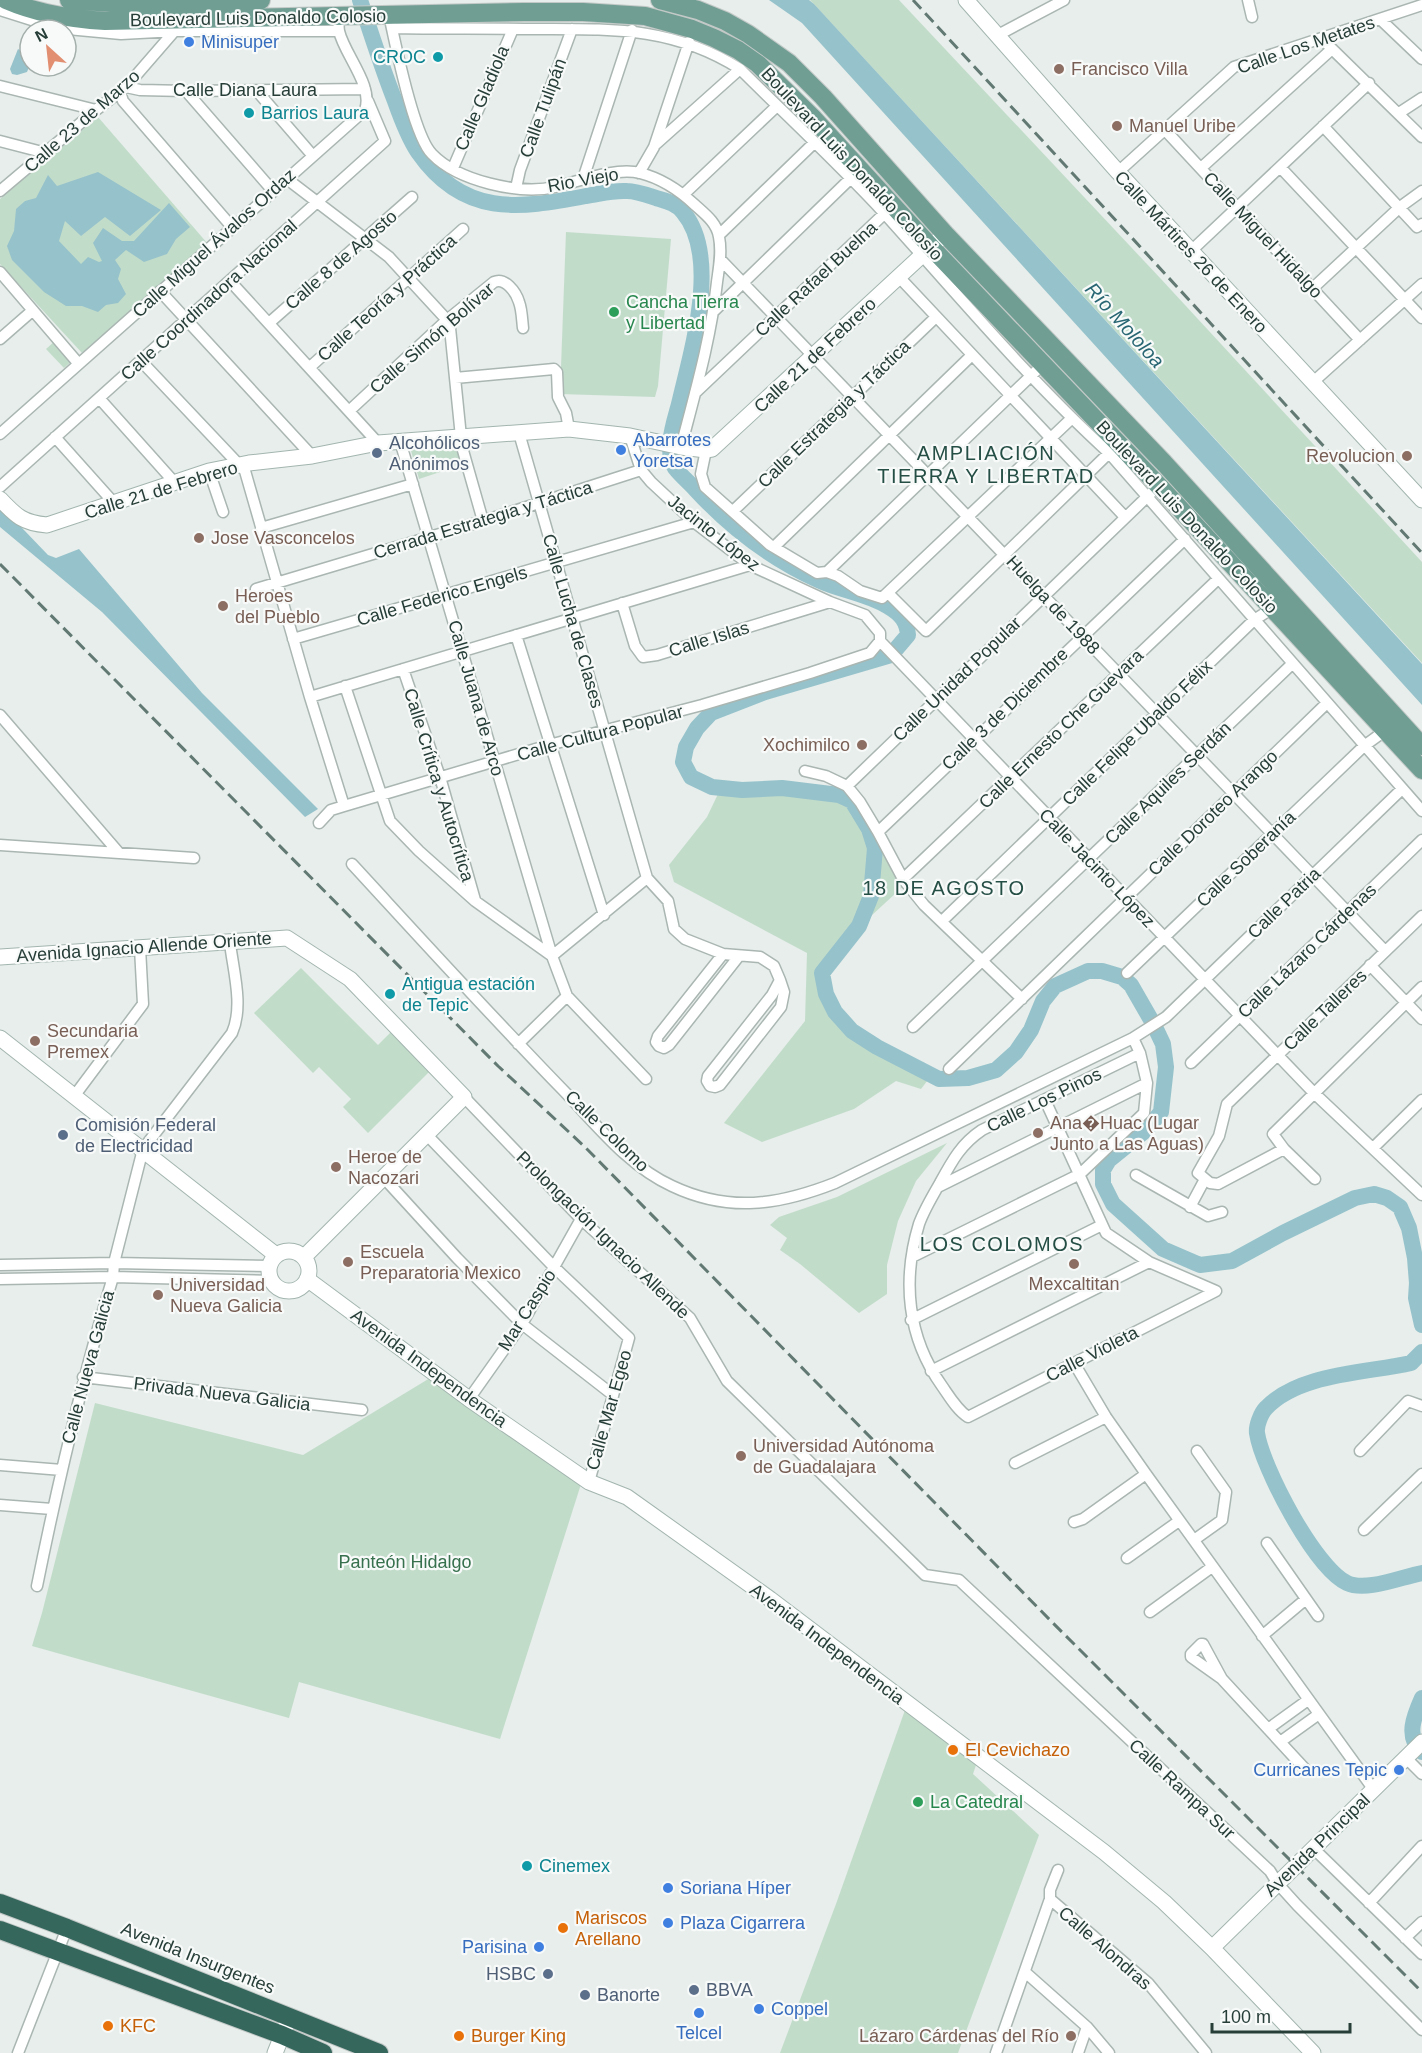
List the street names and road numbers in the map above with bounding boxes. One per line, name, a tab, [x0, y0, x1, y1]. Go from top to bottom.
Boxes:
street label: Boulevard Luis Donaldo Colosio	[130, 6, 386, 30]
street label: Calle Los Metates	[1235, 12, 1377, 78]
street label: Calle Gladiola	[451, 42, 513, 153]
street label: Calle Tulipán	[516, 56, 570, 160]
street label: Boulevard Luis Donaldo Colosio	[757, 64, 947, 264]
street label: Calle 23 de Marzo	[20, 66, 144, 176]
street label: Calle Diana Laura	[173, 80, 318, 100]
street label: Rio Viejo	[546, 164, 620, 196]
street label: Calle Miguel Ávalos Ordaz	[129, 165, 299, 321]
street label: Calle Mártires 26 de Enero	[1111, 167, 1271, 337]
street label: Calle Miguel Hidalgo	[1199, 168, 1327, 302]
street label: Calle 8 de Agosto	[281, 206, 401, 314]
street label: Calle Coordinadora Nacional	[117, 216, 301, 384]
street label: Calle Rafael Buelna	[751, 217, 882, 341]
street label: Calle Teoría y Práctica	[314, 230, 461, 366]
street label: Calle Simón Bolívar	[366, 279, 498, 397]
street label: Calle 21 de Febrero	[750, 293, 880, 417]
street label: Calle Estrategia y Táctica	[754, 335, 915, 492]
street label: Boulevard Luis Donaldo Colosio	[1092, 417, 1282, 617]
street label: Calle 21 de Febrero	[82, 457, 240, 523]
street label: Cerrada Estrategia y Táctica	[371, 477, 596, 563]
street label: Jacinto López	[664, 491, 764, 575]
street label: Calle Lucha de Clases	[539, 532, 607, 710]
street label: Huelga de 1988	[1002, 552, 1104, 658]
street label: Calle Federico Engels	[355, 562, 529, 630]
street label: Calle Unidad Popular	[889, 613, 1025, 745]
street label: Calle Islas	[666, 617, 752, 661]
street label: Calle Juana de Arco	[444, 618, 508, 778]
street label: Calle 3 de Diciembre	[938, 644, 1072, 774]
street label: Calle Ernesto Che Guevara	[975, 645, 1148, 813]
street label: Calle Felipe Ubaldo Félix	[1058, 656, 1216, 810]
street label: Calle Crítica y Autocrítica	[400, 686, 478, 885]
street label: Calle Cultura Popular	[515, 701, 685, 765]
street label: Calle Aquiles Serdán	[1101, 718, 1235, 848]
street label: Calle Doroteo Arango	[1144, 746, 1282, 880]
street label: Calle Jacinto López	[1035, 805, 1159, 931]
street label: Calle Soberanía	[1193, 806, 1300, 911]
street label: Calle Patria	[1244, 863, 1325, 943]
street label: Calle Lázaro Cárdenas	[1234, 880, 1380, 1022]
street label: Avenida Ignacio Allende Oriente	[16, 928, 272, 966]
street label: Calle Talleres	[1279, 965, 1371, 1055]
street label: Calle Los Pinos	[983, 1064, 1105, 1136]
street label: Calle Colomo	[561, 1086, 653, 1176]
street label: Prolongación Ignacio Allende	[513, 1147, 693, 1323]
street label: Mar Caspio	[494, 1266, 560, 1354]
street label: Calle Nueva Galicia	[58, 1287, 118, 1446]
street label: Avenida Independencia	[347, 1305, 512, 1432]
street label: Calle Violeta	[1043, 1322, 1142, 1386]
street label: Calle Mar Egeo	[582, 1348, 636, 1472]
street label: Privada Nueva Galicia	[132, 1373, 313, 1415]
street label: Avenida Independencia	[746, 1579, 909, 1709]
street label: Calle Rampa Sur	[1125, 1735, 1239, 1843]
street label: Avenida Principal	[1260, 1790, 1374, 1900]
street label: Calle Alondras	[1055, 1902, 1155, 1994]
street label: Avenida Insurgentes	[118, 1918, 278, 1998]

